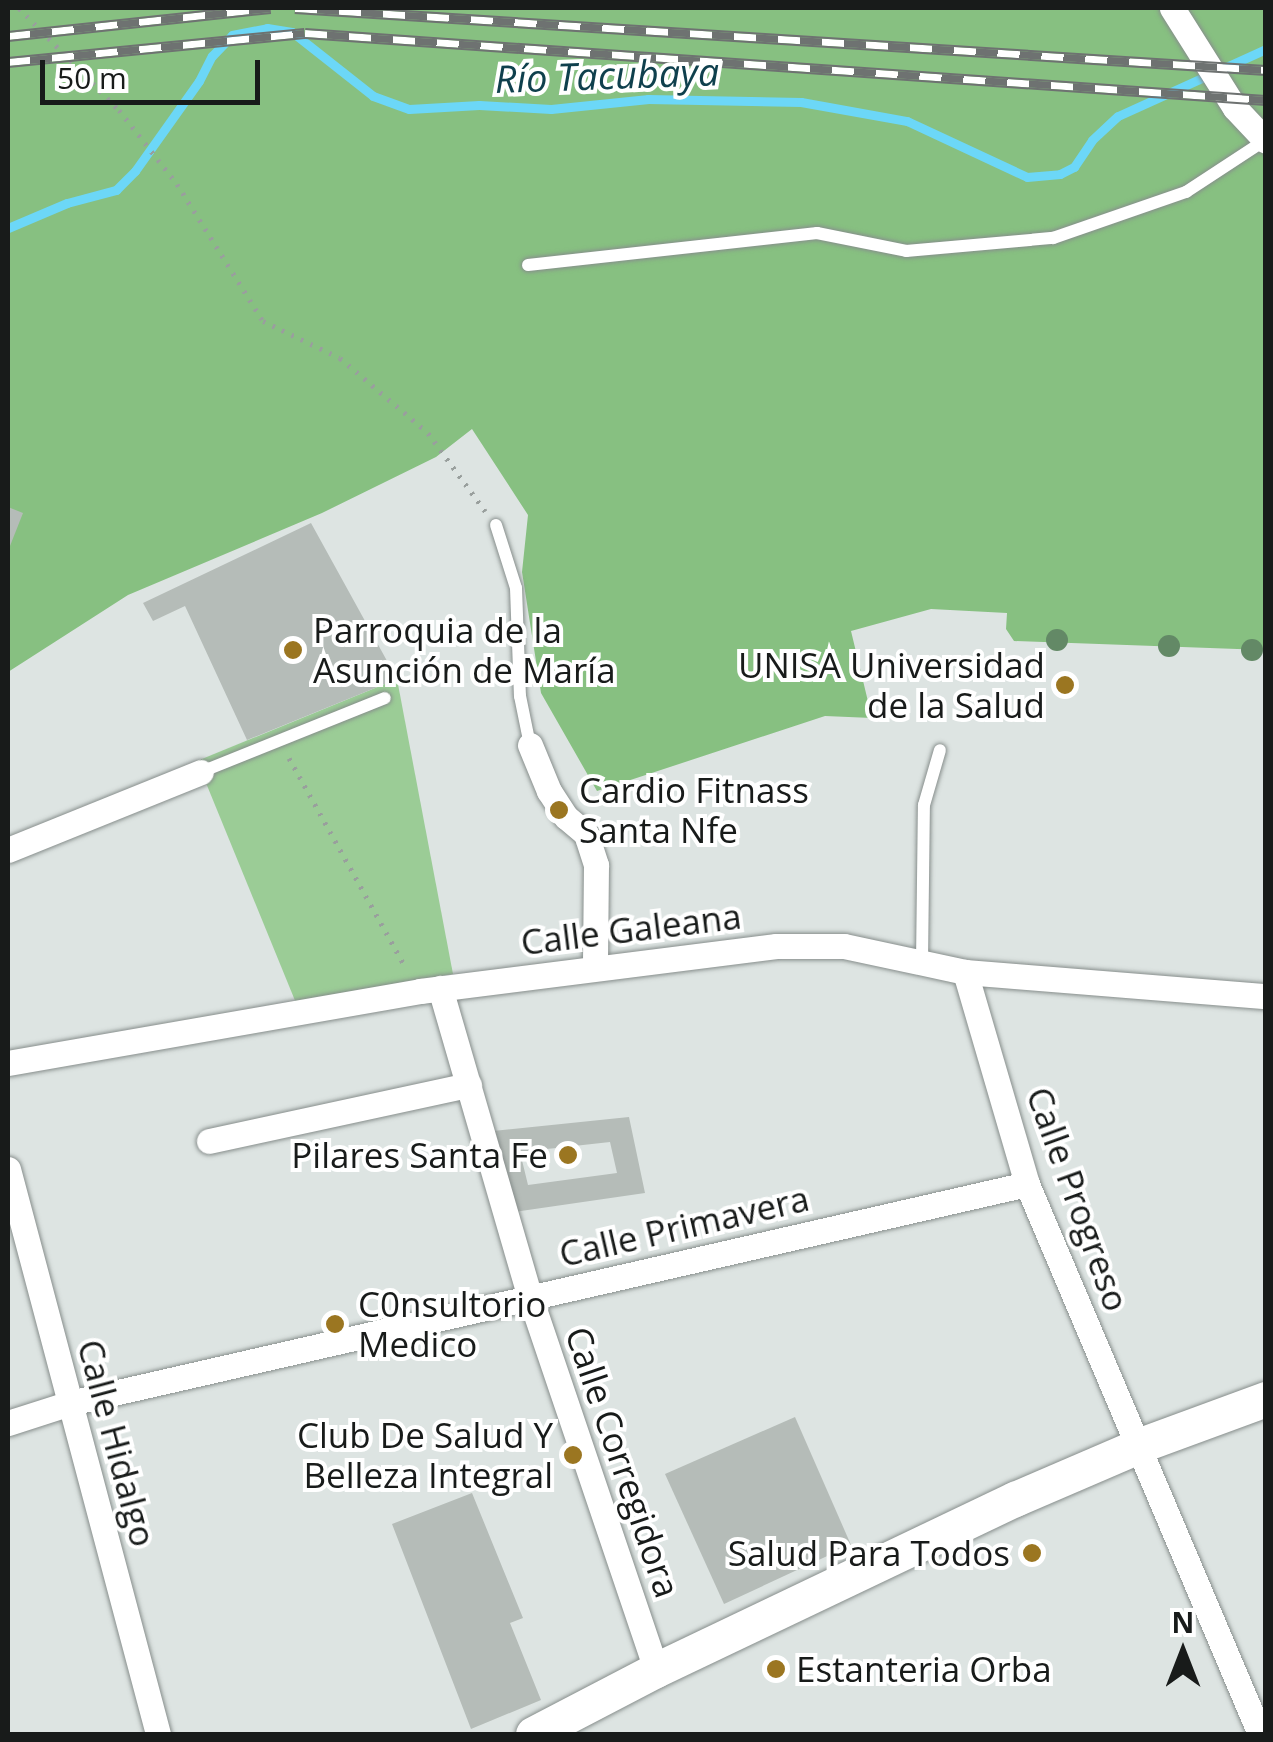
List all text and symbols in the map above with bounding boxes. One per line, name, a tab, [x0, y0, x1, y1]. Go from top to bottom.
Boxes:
scale bar	[45, 40, 265, 102]
water label: Río Tacubaya	[494, 48, 720, 102]
text: 50 m	[57, 57, 127, 98]
place label: Parroquia de la Asunción de María	[313, 609, 616, 691]
marker: Parroquia de la Asunción de María	[282, 639, 304, 661]
place label: UNISA Universidad de la Salud	[738, 644, 1045, 726]
marker: UNISA Universidad de la Salud	[1054, 674, 1076, 696]
place label: Cardio Fitnass Santa Nfe	[579, 769, 809, 851]
marker: Cardio Fitnass Santa Nfe	[548, 799, 570, 821]
street label: Calle Galeana	[518, 895, 744, 963]
street label: Calle Progreso	[1018, 1081, 1138, 1317]
place label: Pilares Santa Fe	[291, 1134, 548, 1176]
marker: Pilares Santa Fe	[557, 1144, 579, 1166]
street label: Calle Primavera	[555, 1177, 813, 1275]
place label: C0nsultorio Medico	[358, 1283, 546, 1365]
marker: C0nsultorio Medico	[322, 1311, 348, 1337]
street label: Calle Corregidora	[557, 1321, 689, 1603]
street label: Calle Hidalgo	[69, 1335, 165, 1551]
place label: Club De Salud Y Belleza Integral	[297, 1414, 553, 1496]
marker: Club De Salud Y Belleza Integral	[562, 1444, 584, 1466]
place label: Salud Para Todos	[728, 1532, 1010, 1574]
marker: Salud Para Todos	[1019, 1540, 1045, 1566]
north arrow	[1133, 1602, 1233, 1702]
text: N	[1172, 1603, 1194, 1641]
place label: Estanteria Orba	[796, 1648, 1052, 1690]
marker: Estanteria Orba	[765, 1658, 787, 1680]

